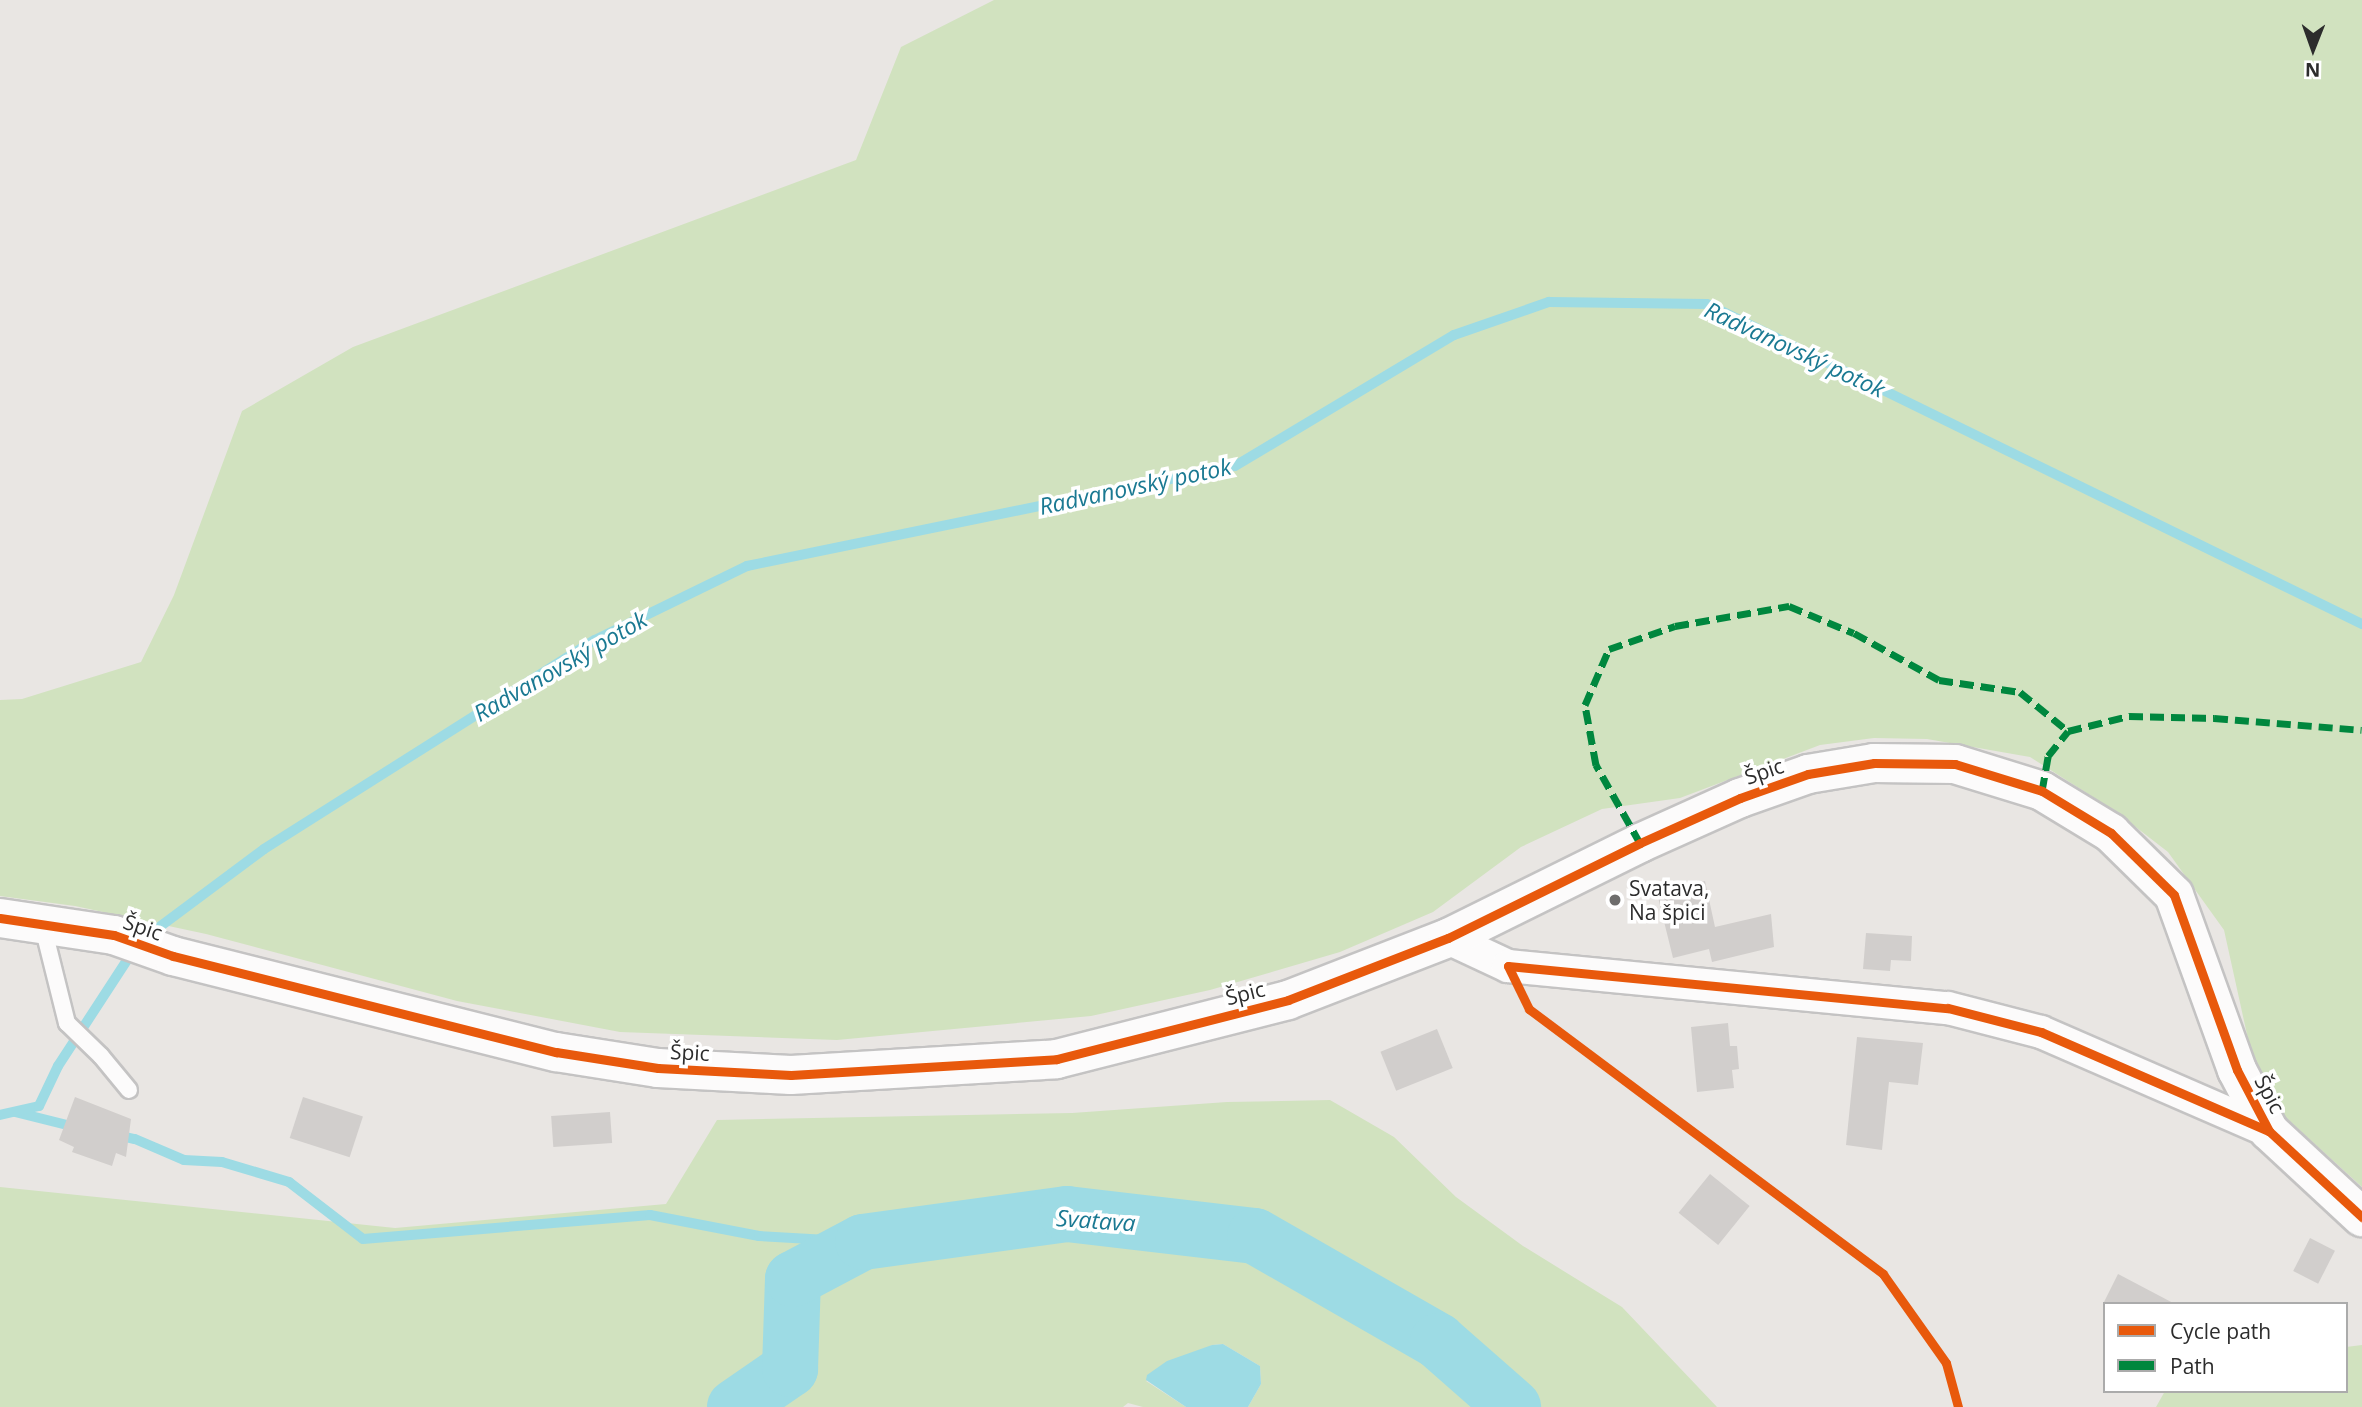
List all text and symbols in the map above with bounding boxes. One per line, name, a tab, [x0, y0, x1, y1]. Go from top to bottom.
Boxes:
north arrow	[2278, 14, 2348, 84]
text: N	[2305, 57, 2321, 83]
water label: Radvanovský potok	[1701, 295, 1889, 403]
water label: Radvanovský potok	[1036, 452, 1234, 520]
water label: Radvanovský potok	[468, 605, 652, 727]
street label: Špic	[1741, 753, 1787, 789]
place label: Svatava, Na špici	[1629, 875, 1709, 925]
marker: Svatava, Na špici	[1607, 892, 1623, 908]
street label: Špic	[120, 909, 166, 945]
street label: Špic	[1223, 976, 1267, 1010]
street label: Špic	[670, 1038, 710, 1066]
street label: Špic	[2250, 1071, 2290, 1117]
water label: Svatava	[1055, 1203, 1137, 1237]
legend	[2103, 1302, 2348, 1393]
text: Cycle path	[2170, 1317, 2271, 1345]
text: Path	[2170, 1352, 2215, 1380]

